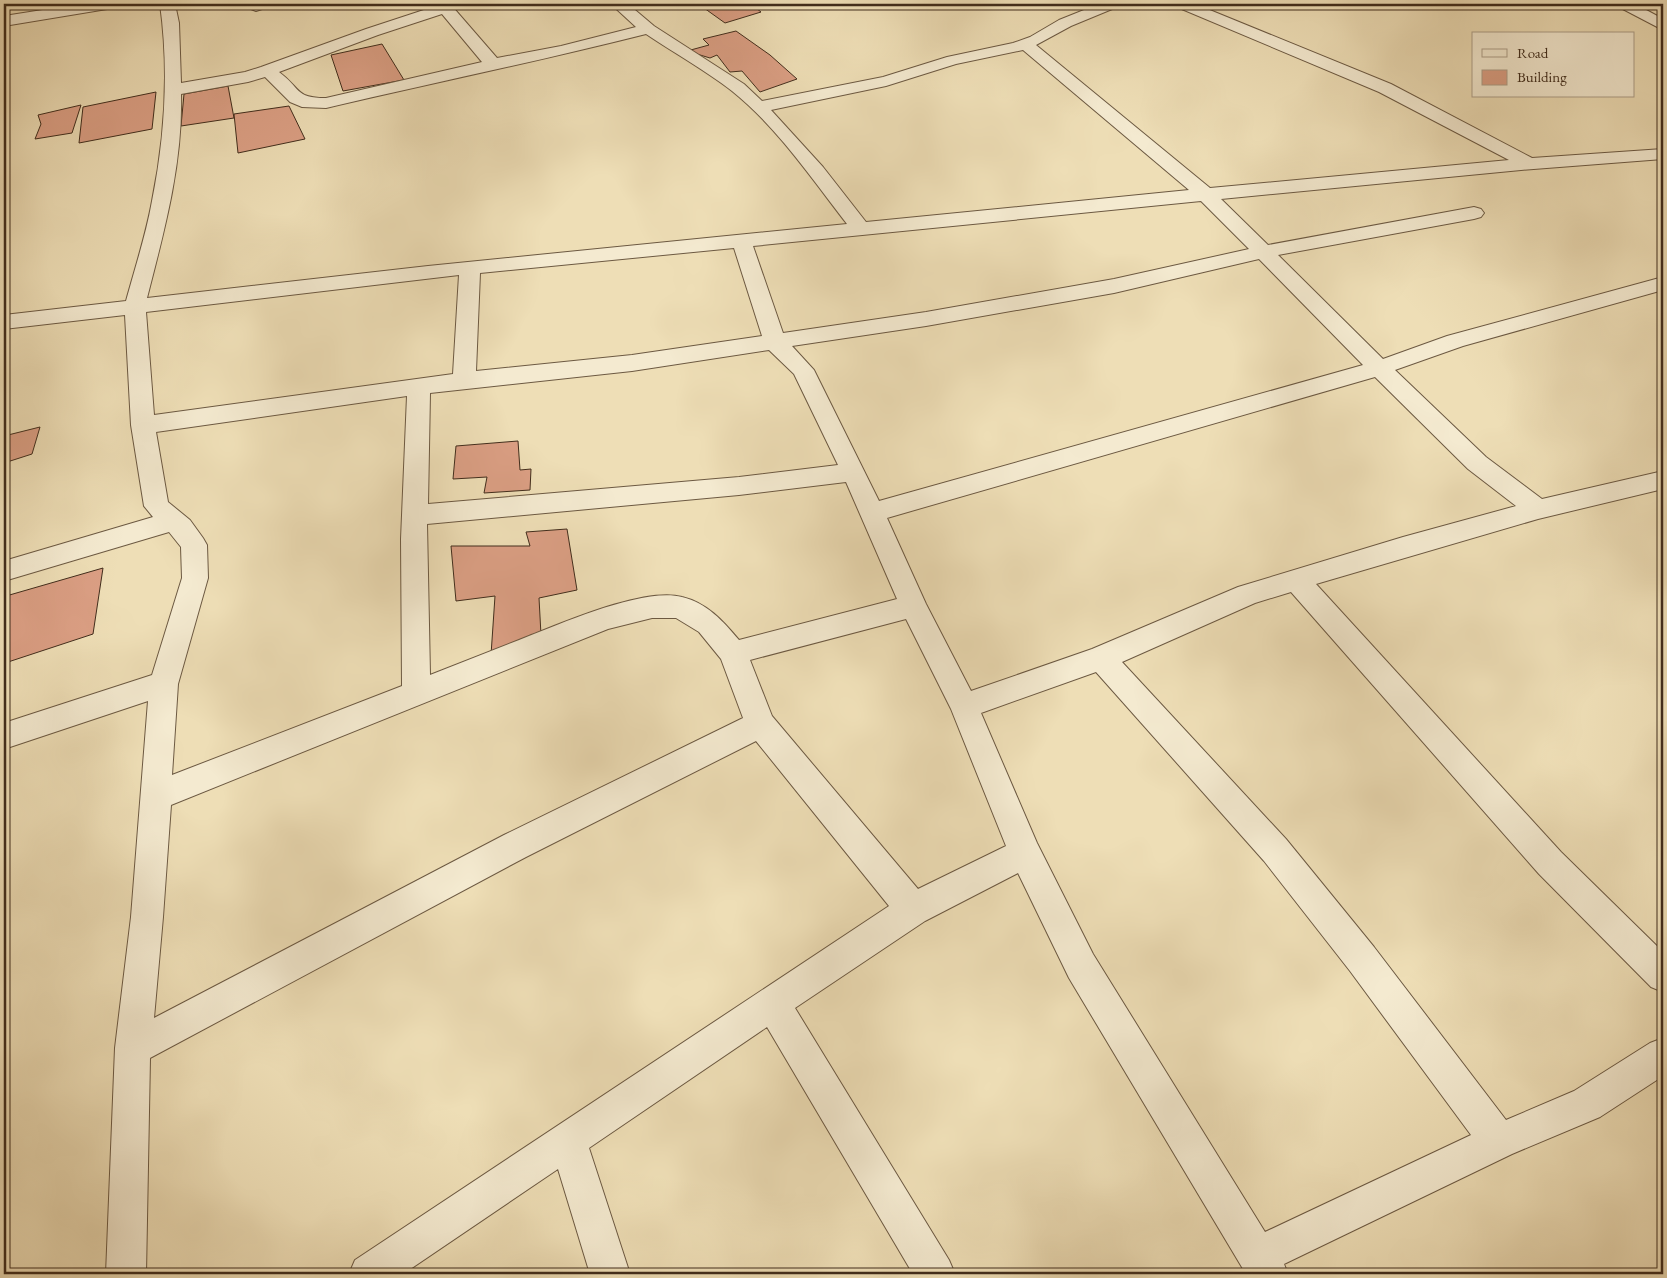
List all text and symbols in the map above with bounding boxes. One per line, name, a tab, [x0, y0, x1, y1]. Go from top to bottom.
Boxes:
legend	[1472, 32, 1634, 98]
text: Road	[1517, 43, 1549, 62]
text: Building	[1517, 67, 1567, 86]

